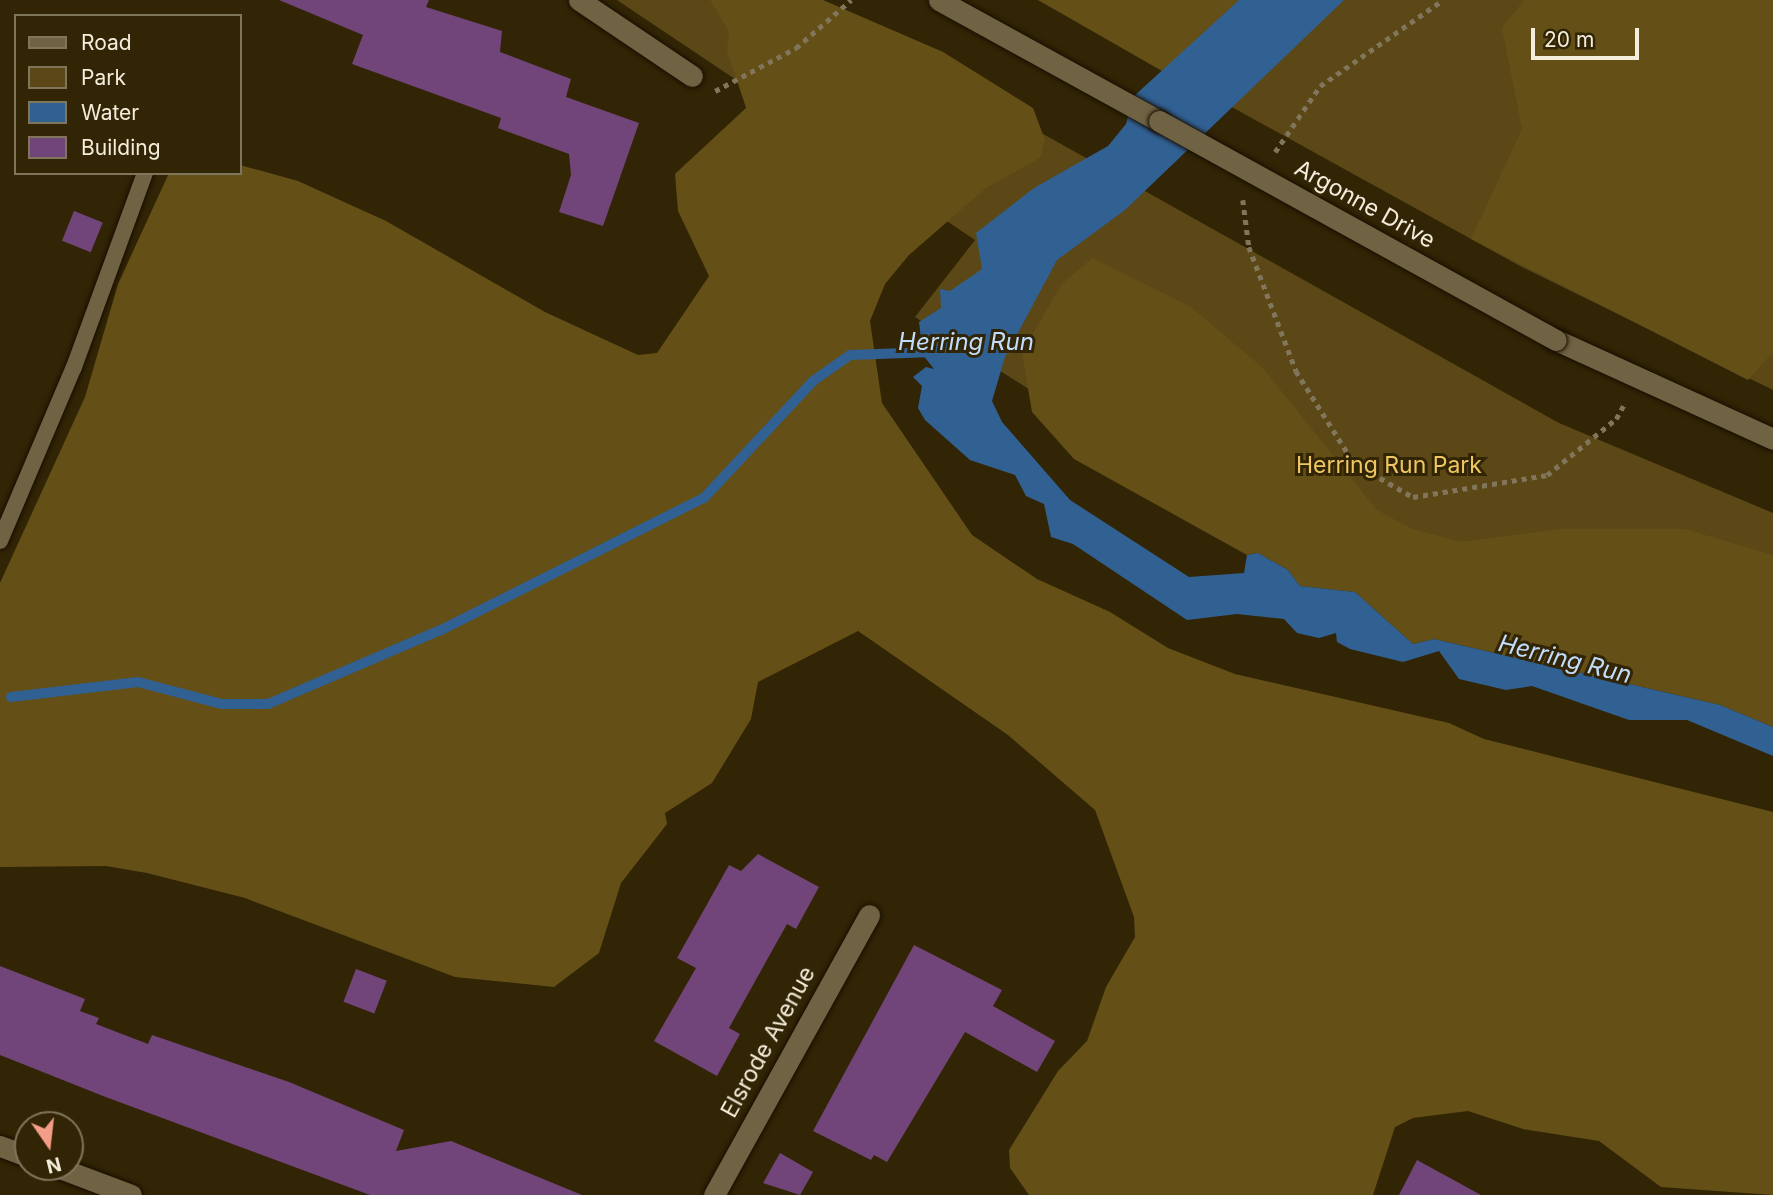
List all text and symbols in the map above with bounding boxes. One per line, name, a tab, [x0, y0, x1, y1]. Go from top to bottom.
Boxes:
legend	[14, 14, 242, 175]
scale bar	[1535, 14, 1644, 58]
text: 20 m	[1544, 27, 1594, 52]
text: Road	[81, 30, 132, 55]
text: Park	[81, 65, 126, 90]
text: Water	[81, 100, 139, 125]
text: Building	[81, 135, 161, 160]
street label: Argonne Drive	[1290, 154, 1440, 254]
water label: Herring Run	[898, 328, 1034, 356]
park label: Herring Run Park	[1296, 451, 1482, 479]
water label: Herring Run	[1496, 629, 1634, 689]
street label: Elsrode Avenue	[715, 962, 821, 1122]
north arrow	[14, 1111, 84, 1181]
text: N	[44, 1152, 64, 1178]

